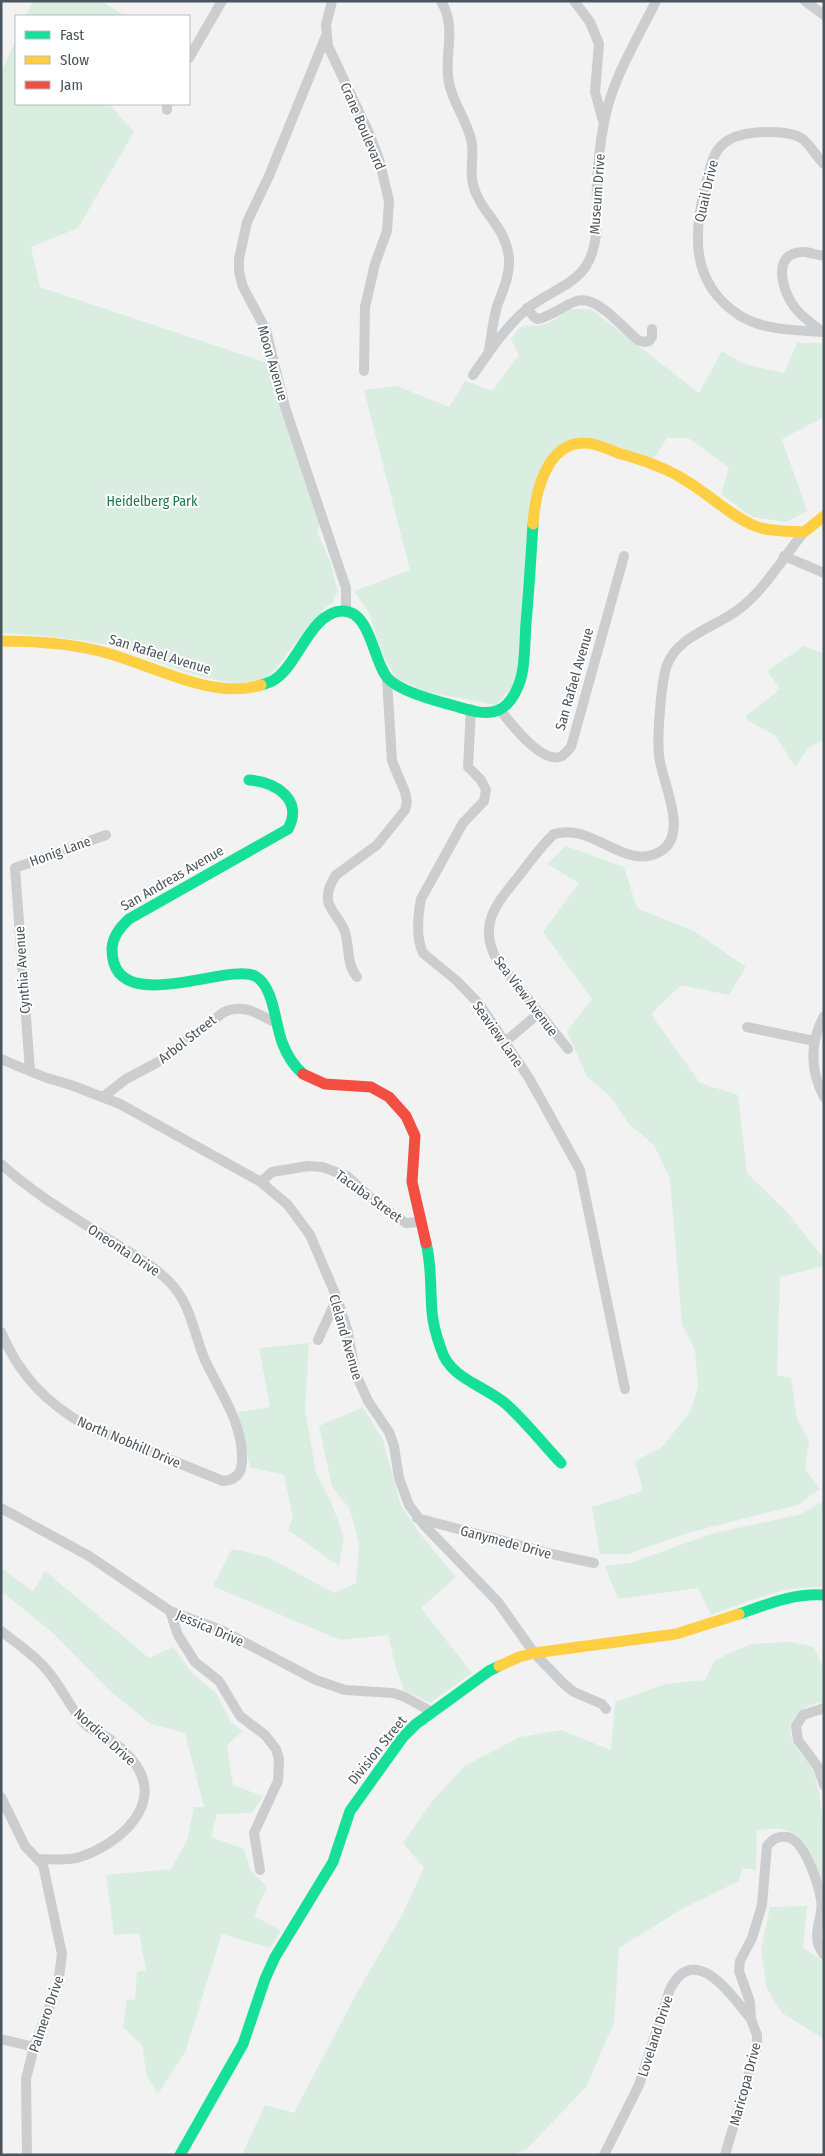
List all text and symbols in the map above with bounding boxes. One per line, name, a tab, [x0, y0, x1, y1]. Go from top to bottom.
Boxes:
legend	[15, 15, 190, 105]
text: Fast	[60, 26, 84, 44]
text: Slow	[60, 51, 89, 69]
text: Jam	[60, 76, 83, 94]
street label: Crane Boulevard	[336, 80, 389, 173]
street label: Museum Drive	[586, 153, 609, 235]
street label: Quail Drive	[691, 158, 722, 224]
street label: Moon Avenue	[254, 324, 291, 403]
park label: Heidelberg Park	[107, 493, 198, 510]
street label: San Rafael Avenue	[552, 626, 597, 732]
street label: San Rafael Avenue	[107, 631, 213, 678]
street label: Honig Lane	[27, 833, 93, 870]
street label: San Andreas Avenue	[118, 842, 227, 915]
street label: Cynthia Avenue	[11, 926, 34, 1014]
street label: Sea View Avenue	[490, 953, 561, 1040]
street label: Seaview Lane	[469, 998, 527, 1071]
street label: Arbol Street	[155, 1011, 220, 1067]
street label: Tacuba Street	[332, 1167, 405, 1226]
street label: Oneonta Drive	[85, 1221, 163, 1280]
street label: Cleland Avenue	[325, 1292, 366, 1382]
street label: North Nobhill Drive	[75, 1413, 183, 1472]
street label: Ganymede Drive	[459, 1522, 553, 1563]
street label: Jessica Drive	[173, 1607, 246, 1650]
street label: Nordica Drive	[70, 1705, 139, 1770]
street label: Division Street	[345, 1712, 410, 1788]
street label: Palmero Drive	[25, 1974, 67, 2055]
street label: Loveland Drive	[634, 1993, 677, 2079]
street label: Maricopa Drive	[726, 2041, 765, 2128]

